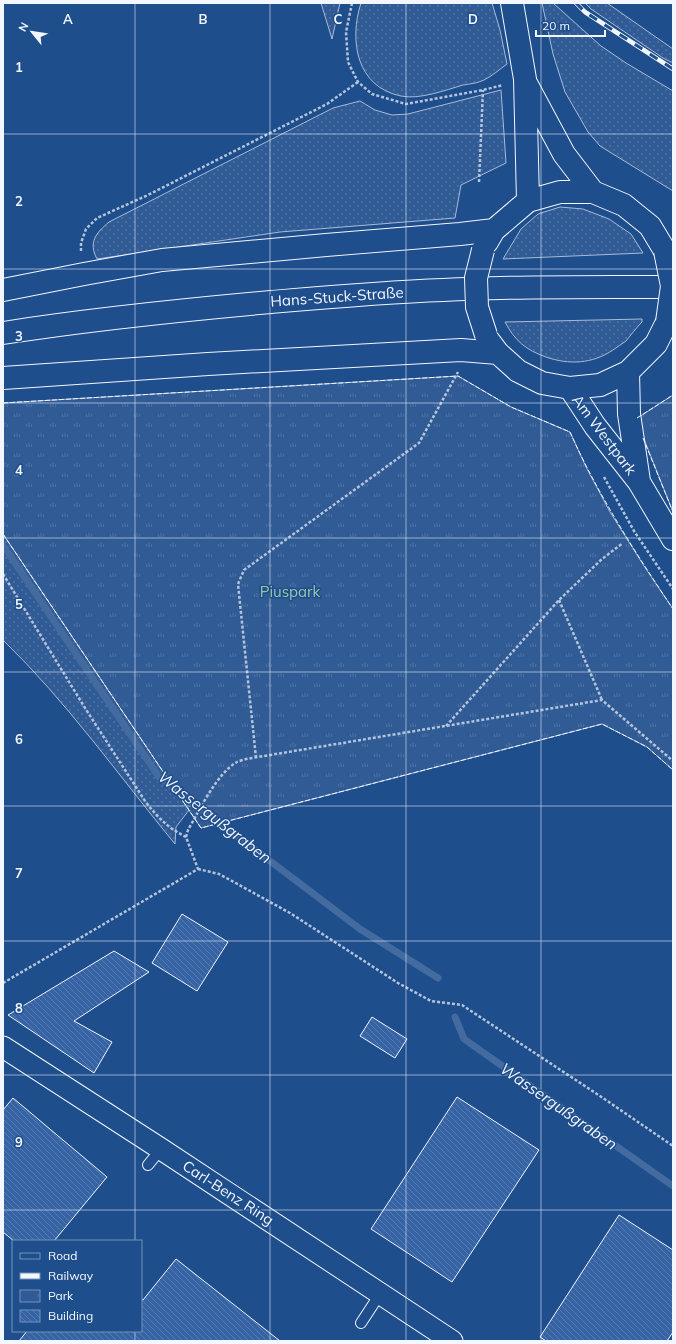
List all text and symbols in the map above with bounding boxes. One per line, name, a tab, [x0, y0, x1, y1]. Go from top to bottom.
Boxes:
text: A	[63, 11, 73, 27]
text: B	[199, 11, 208, 27]
text: C	[334, 11, 343, 27]
text: D	[468, 11, 478, 27]
north arrow	[12, 12, 52, 52]
scale bar	[536, 12, 605, 38]
text: 20 m	[542, 18, 570, 33]
text: N	[15, 20, 31, 34]
text: 1	[15, 59, 23, 75]
text: 2	[15, 193, 23, 209]
street label: Hans-Stuck-Straße	[270, 282, 404, 311]
text: 3	[15, 328, 23, 344]
street label: Am Westpark	[568, 391, 641, 479]
text: 4	[15, 462, 23, 478]
park label: Piuspark	[260, 582, 321, 601]
text: 5	[15, 596, 23, 612]
text: 6	[15, 731, 23, 747]
water label: Wassergußgraben	[154, 767, 276, 867]
text: 7	[15, 865, 23, 881]
text: 8	[15, 1000, 23, 1016]
water label: Wassergußgraben	[497, 1058, 621, 1154]
text: 9	[15, 1134, 23, 1150]
street label: Carl-Benz Ring	[179, 1156, 278, 1229]
legend	[12, 1240, 142, 1332]
text: Road	[48, 1248, 77, 1263]
text: Railway	[48, 1268, 94, 1283]
text: Park	[48, 1288, 74, 1303]
text: Building	[48, 1308, 93, 1323]

